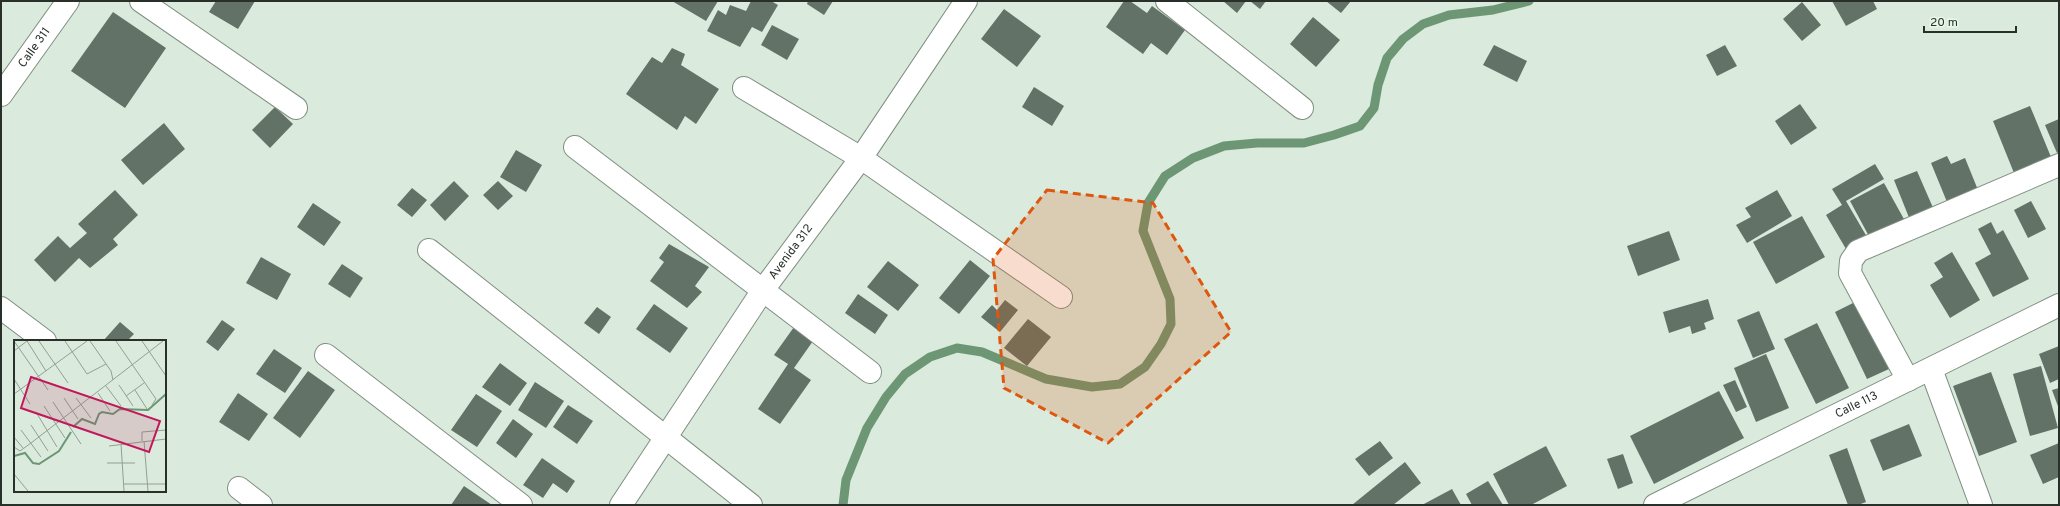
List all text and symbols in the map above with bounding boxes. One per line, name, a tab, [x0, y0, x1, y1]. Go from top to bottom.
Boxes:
scale bar	[1924, 8, 2016, 34]
text: 20 m	[1930, 15, 1958, 31]
street label: Calle 311	[15, 24, 54, 71]
street label: Avenida 312	[765, 221, 817, 283]
inset map	[14, 340, 166, 492]
street label: Calle 113	[1833, 388, 1881, 423]

